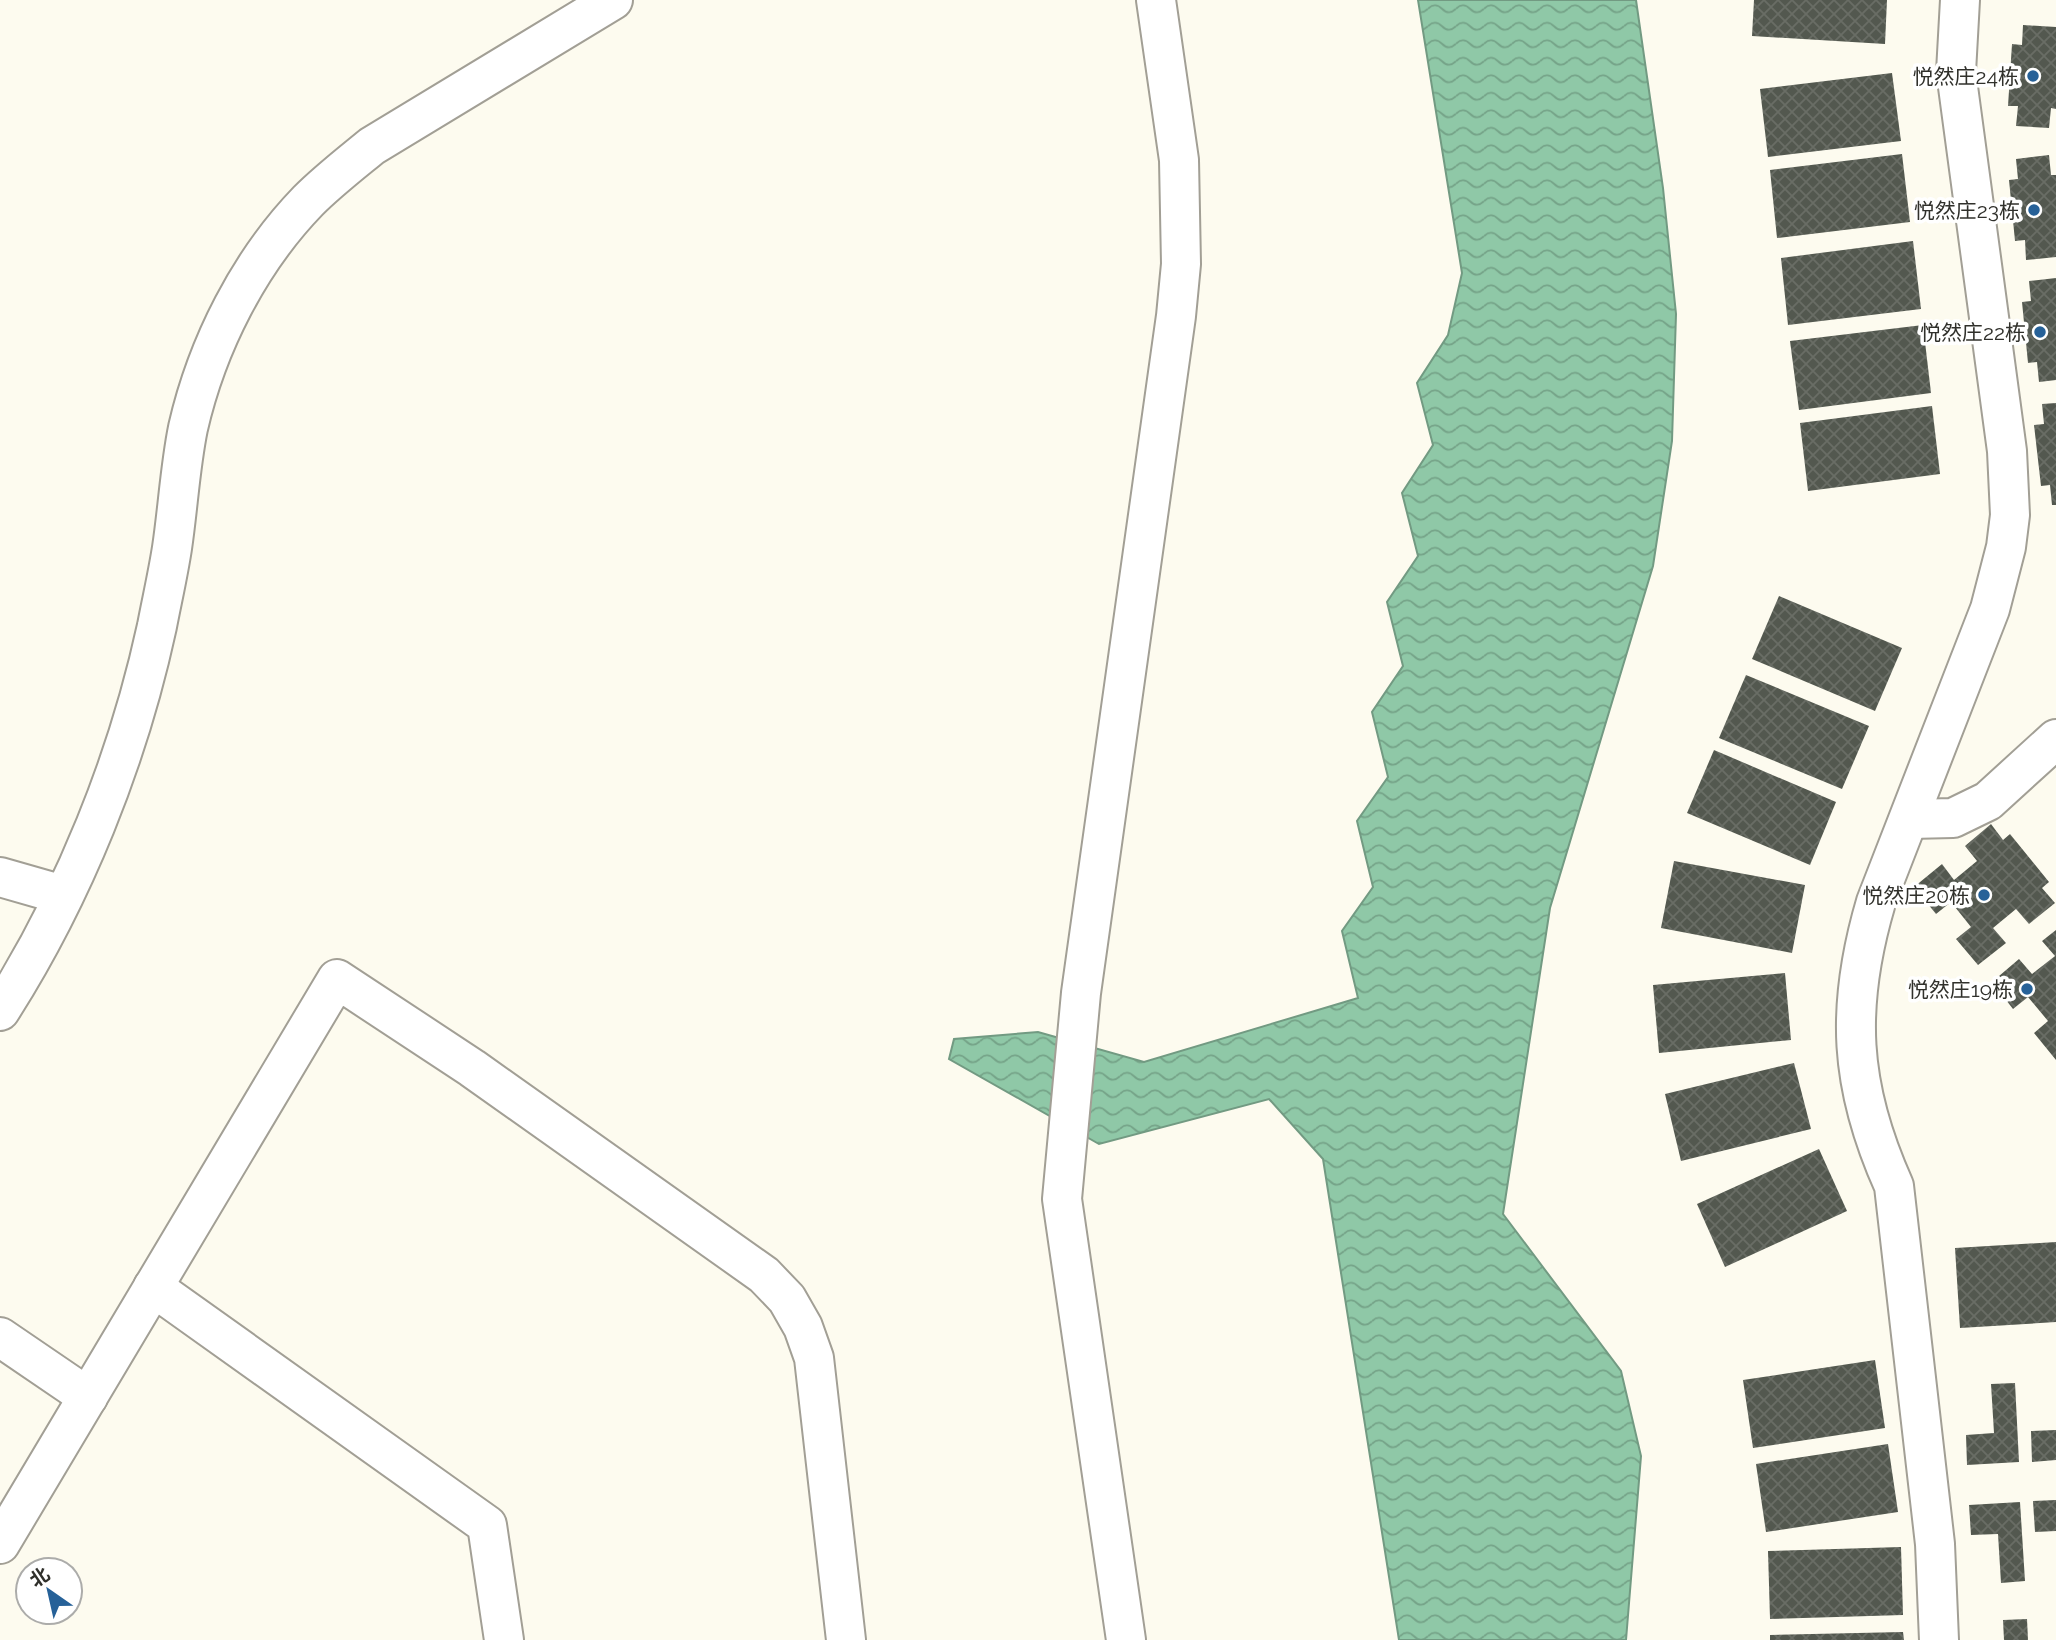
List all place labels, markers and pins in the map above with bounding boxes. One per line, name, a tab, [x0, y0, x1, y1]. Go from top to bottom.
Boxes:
place label: 悦然庄24栋	[1913, 64, 2019, 89]
marker: 悦然庄24栋	[2025, 68, 2041, 84]
place label: 悦然庄23栋	[1914, 198, 2020, 223]
marker: 悦然庄23栋	[2026, 202, 2042, 218]
place label: 悦然庄22栋	[1920, 320, 2026, 345]
marker: 悦然庄22栋	[2032, 324, 2048, 340]
place label: 悦然庄20栋	[1862, 883, 1970, 908]
marker: 悦然庄20栋	[1976, 887, 1992, 903]
place label: 悦然庄19栋	[1908, 977, 2013, 1002]
marker: 悦然庄19栋	[2019, 981, 2035, 997]

